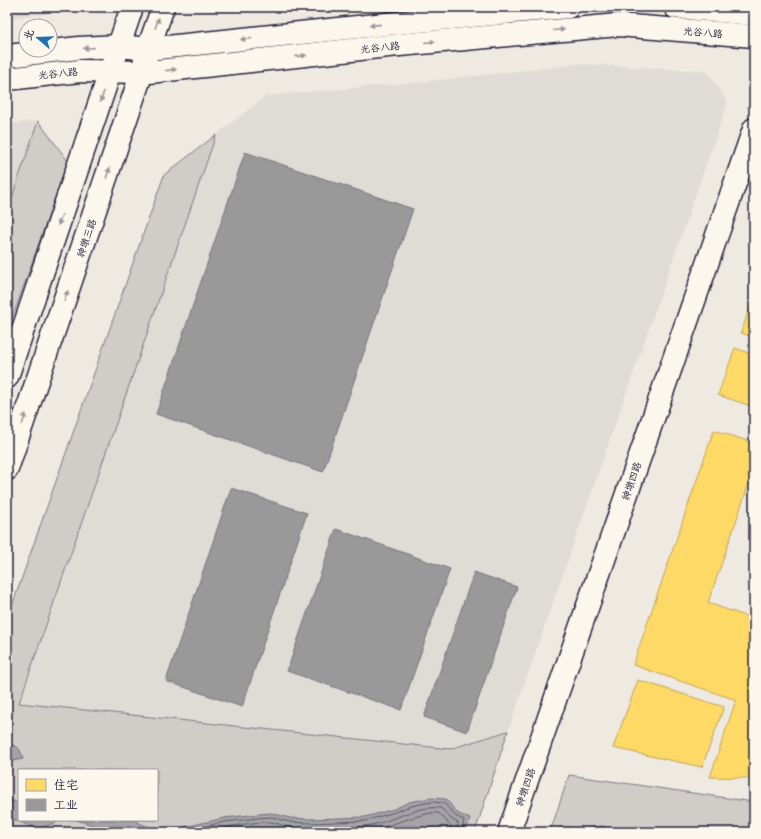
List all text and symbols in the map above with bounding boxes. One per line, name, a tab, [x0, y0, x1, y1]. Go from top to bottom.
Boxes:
one-way arrow	[154, 17, 160, 29]
north arrow	[18, 18, 58, 58]
one-way arrow	[369, 22, 382, 28]
street label: 光谷八路	[682, 25, 723, 41]
one-way arrow	[553, 27, 565, 34]
text: 北	[21, 28, 37, 42]
one-way arrow	[240, 36, 252, 42]
one-way arrow	[424, 39, 436, 46]
street label: 光谷八路	[360, 40, 401, 56]
one-way arrow	[83, 44, 95, 51]
one-way arrow	[295, 52, 307, 59]
street label: 光谷八路	[38, 66, 79, 82]
one-way arrow	[165, 66, 177, 73]
one-way arrow	[98, 91, 104, 103]
one-way arrow	[105, 167, 111, 179]
one-way arrow	[57, 214, 63, 226]
street label: 神墩三路	[75, 217, 99, 259]
one-way arrow	[63, 290, 69, 302]
one-way arrow	[21, 413, 27, 425]
street label: 神墩四路	[620, 460, 644, 502]
street label: 神墩四路	[514, 766, 538, 808]
legend	[18, 769, 158, 821]
text: 住宅	[54, 778, 78, 793]
text: 工业	[54, 798, 78, 813]

